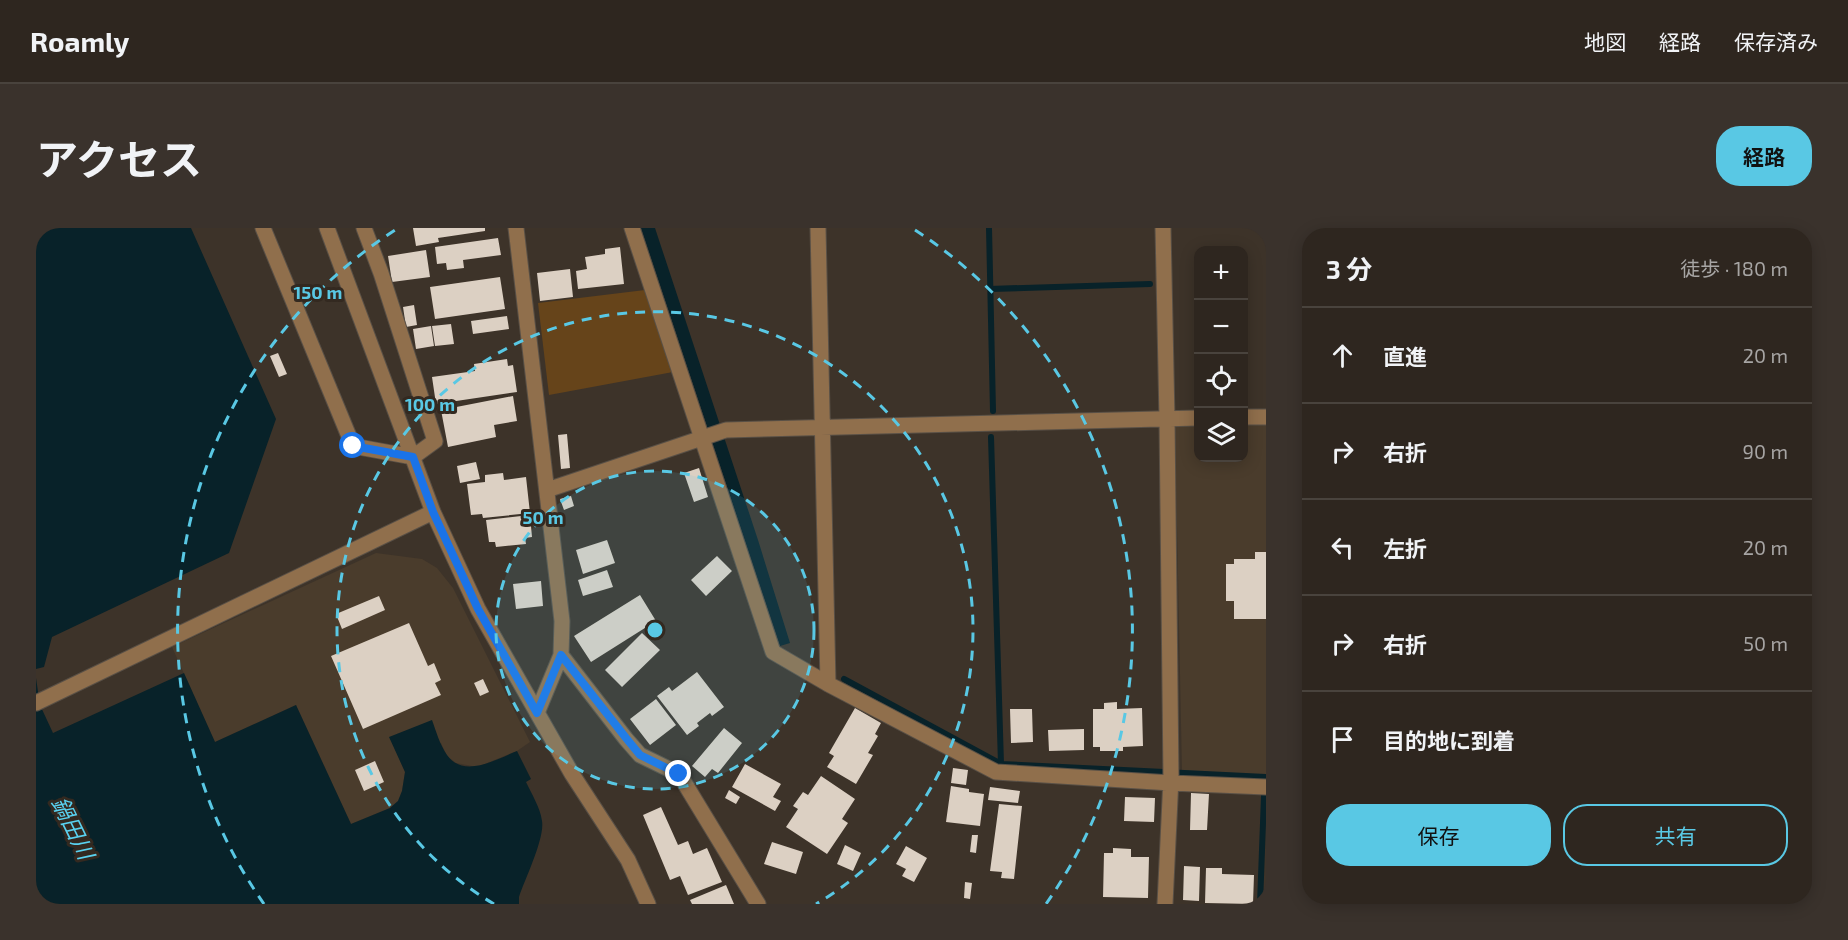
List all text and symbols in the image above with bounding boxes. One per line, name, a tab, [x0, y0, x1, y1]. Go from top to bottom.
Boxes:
text: Roamly	[30, 24, 129, 58]
text: 地図	[1584, 29, 1626, 54]
text: 経路	[1659, 29, 1701, 54]
text: 保存済み	[1734, 29, 1818, 54]
button: 経路	[1716, 126, 1812, 186]
text: アクセス	[36, 133, 202, 183]
map controls	[1194, 246, 1248, 462]
button: +	[1194, 246, 1248, 300]
text: 3 分	[1326, 253, 1372, 284]
text: 徒歩 · 180 m	[1680, 256, 1788, 280]
text: 150 m	[294, 281, 342, 303]
button: −	[1194, 300, 1248, 354]
icon: ahead	[1326, 339, 1359, 372]
text: 直進	[1383, 343, 1427, 369]
text: 20 m	[1743, 343, 1788, 367]
button: locate	[1194, 354, 1248, 408]
text: 100 m	[405, 393, 455, 415]
button: layers	[1194, 408, 1248, 462]
route start	[339, 432, 365, 458]
icon: right	[1326, 435, 1359, 468]
text: 右折	[1383, 439, 1427, 465]
text: 90 m	[1743, 439, 1788, 463]
text: 50 m	[522, 506, 564, 528]
icon: left	[1326, 531, 1359, 564]
text: 左折	[1383, 535, 1427, 561]
text: 20 m	[1743, 535, 1788, 559]
centre of rings	[645, 620, 665, 640]
icon: right	[1326, 627, 1359, 660]
text: 右折	[1383, 631, 1427, 657]
text: 50 m	[1743, 631, 1788, 655]
icon: arrive	[1326, 723, 1359, 756]
text: 目的地に到着	[1383, 727, 1515, 753]
route end	[665, 760, 691, 786]
water label: 鍋田川	[48, 792, 101, 865]
button: 保存	[1326, 804, 1551, 866]
button: 共有	[1563, 804, 1788, 866]

